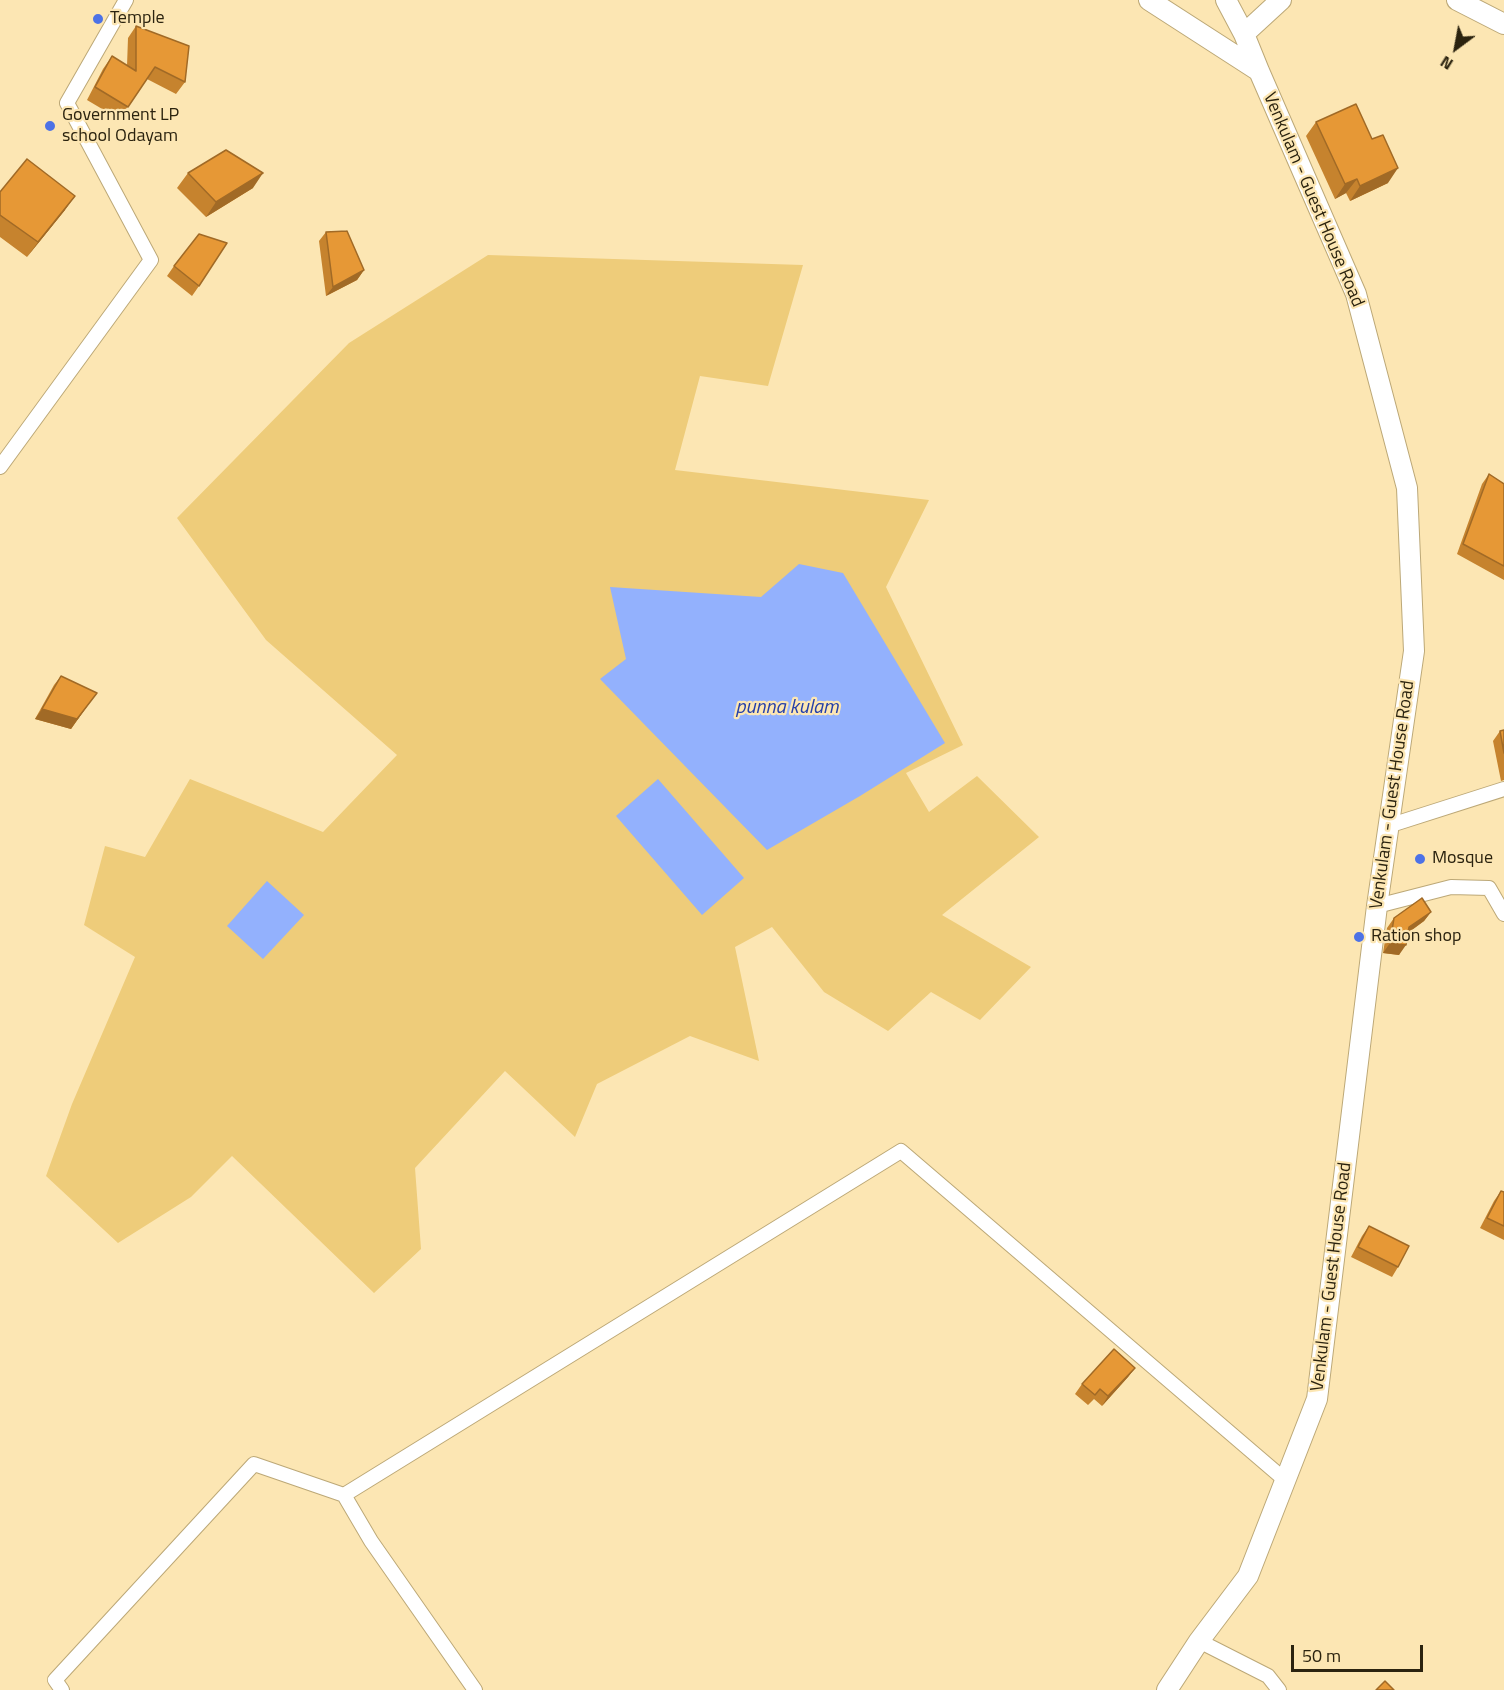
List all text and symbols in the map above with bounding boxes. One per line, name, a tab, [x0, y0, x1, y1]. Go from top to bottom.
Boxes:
place label: Temple	[110, 8, 165, 30]
marker: Temple	[91, 12, 105, 26]
north arrow	[1426, 18, 1486, 78]
text: N	[1435, 50, 1458, 76]
street label: Venkulam - Guest House Road	[1258, 90, 1368, 310]
place label: Government LP school Odayam	[62, 105, 179, 148]
marker: Government LP school Odayam	[43, 119, 57, 133]
street label: Venkulam - Guest House Road	[1366, 679, 1420, 911]
water label: punna kulam	[736, 696, 838, 720]
place label: Mosque	[1432, 848, 1493, 870]
marker: Mosque	[1413, 852, 1427, 866]
place label: Ration shop	[1371, 926, 1462, 948]
marker: Ration shop	[1352, 930, 1366, 944]
street label: Venkulam - Guest House Road	[1307, 1161, 1357, 1393]
scale bar	[1294, 1633, 1426, 1671]
text: 50 m	[1302, 1642, 1341, 1669]

